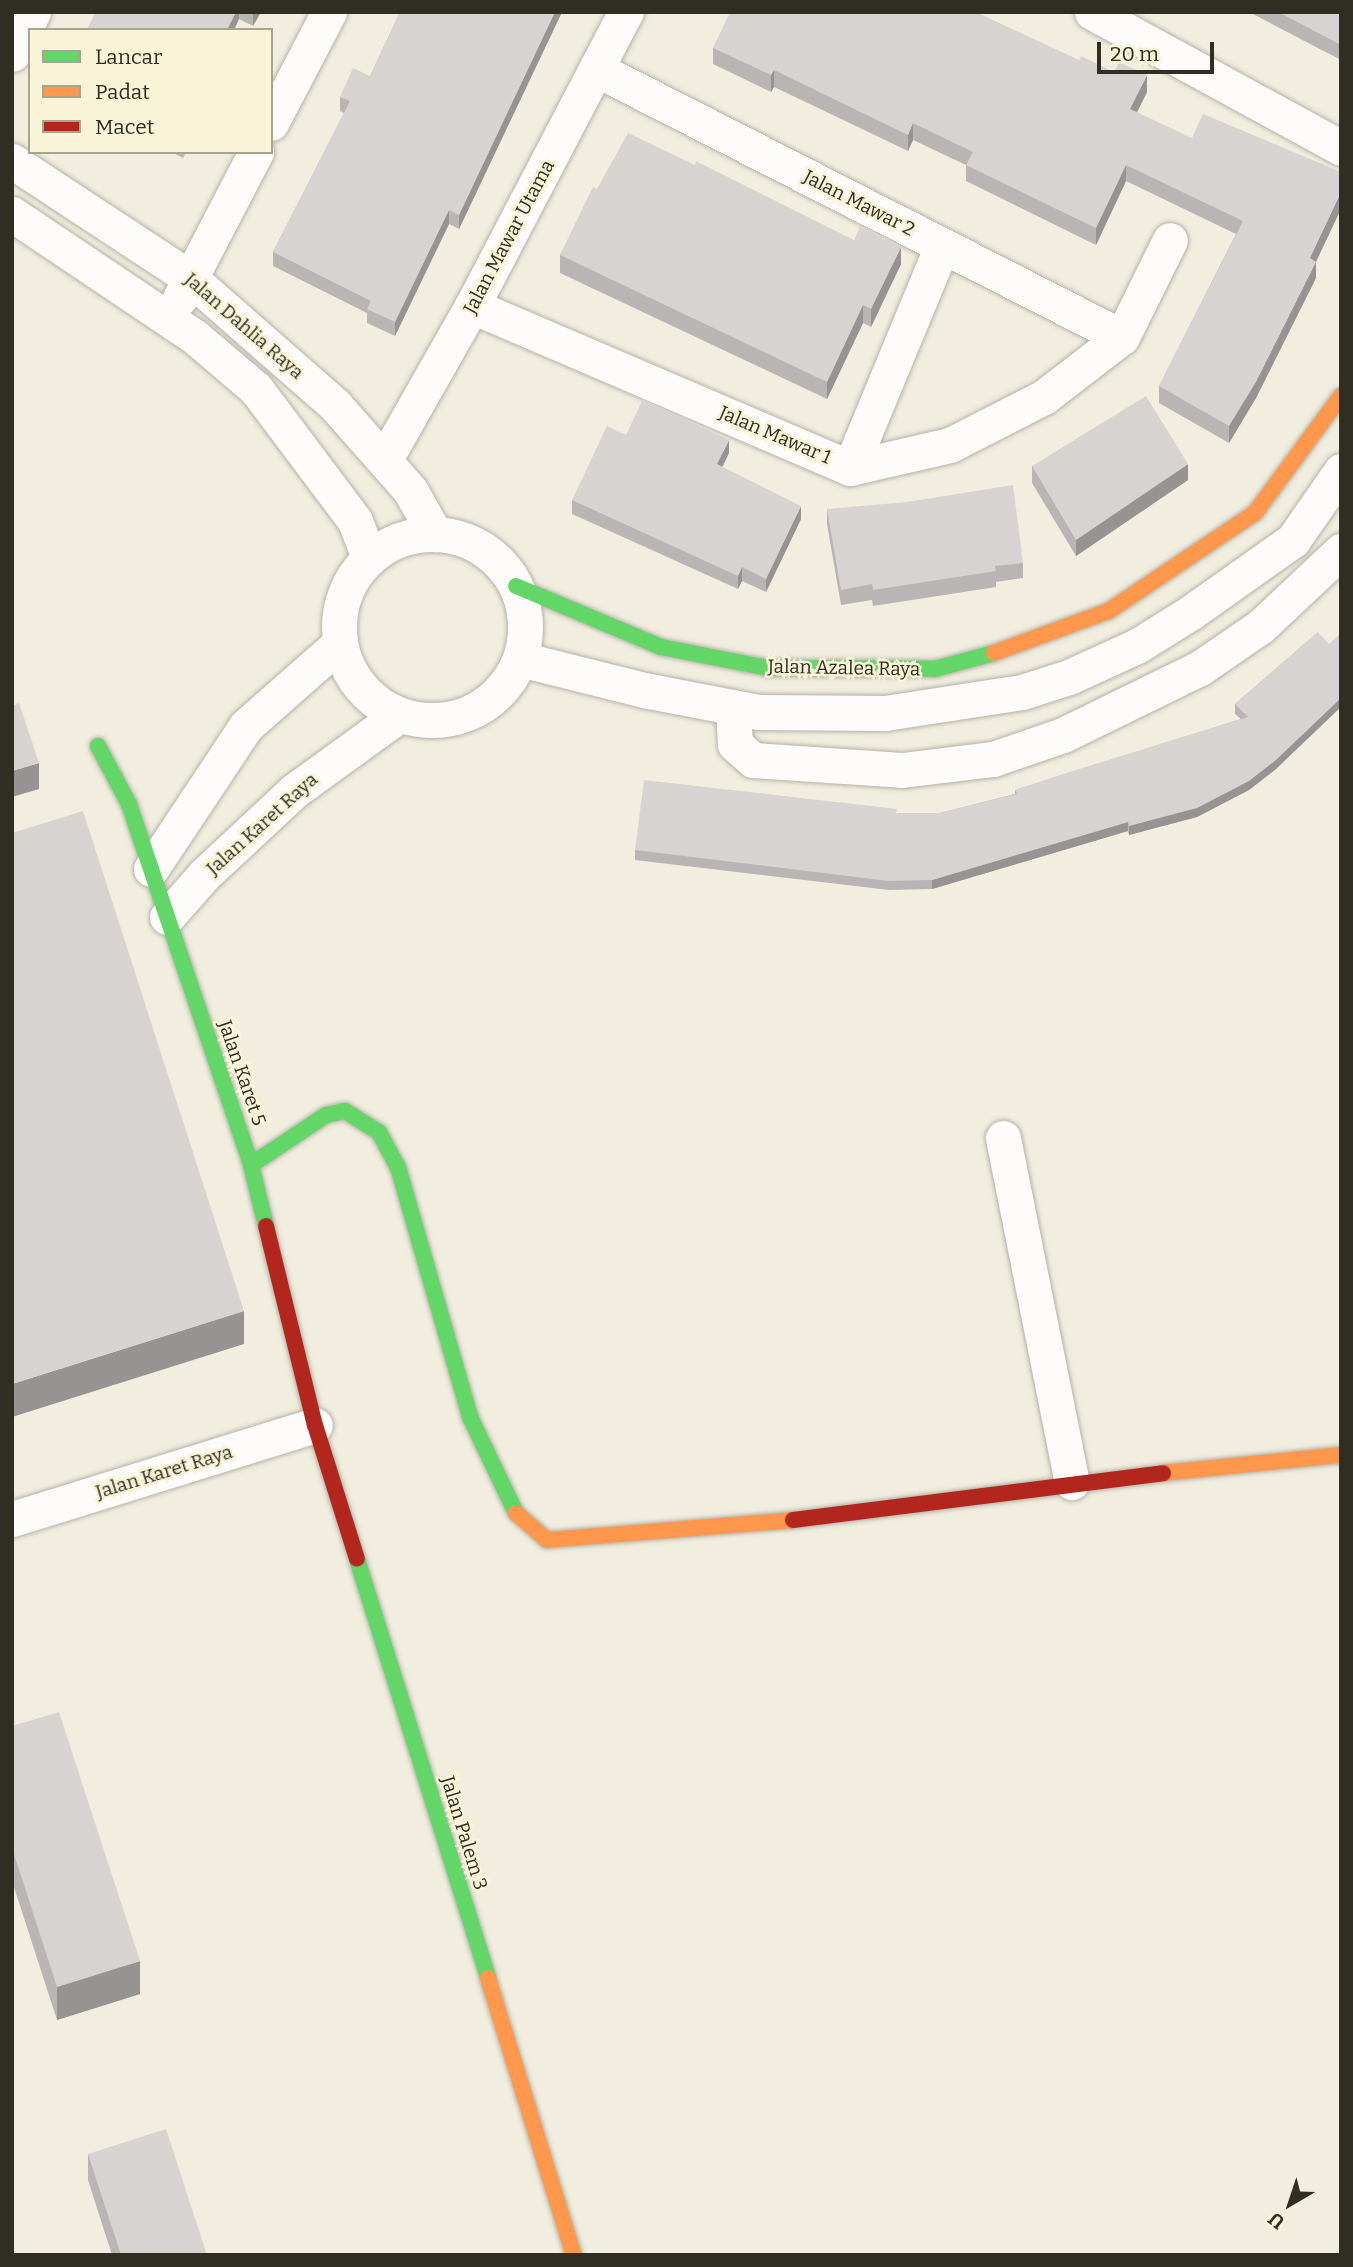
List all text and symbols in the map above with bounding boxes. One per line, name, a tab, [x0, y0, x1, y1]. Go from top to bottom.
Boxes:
legend	[28, 28, 273, 154]
scale bar	[1101, 28, 1218, 72]
text: 20 m	[1110, 41, 1159, 67]
text: Lancar	[95, 44, 162, 70]
text: Padat	[95, 79, 150, 105]
text: Macet	[95, 114, 154, 140]
street label: Jalan Mawar Utama	[459, 156, 559, 318]
street label: Jalan Mawar 2	[799, 165, 919, 241]
street label: Jalan Dahlia Raya	[180, 268, 308, 384]
street label: Jalan Mawar 1	[716, 401, 834, 469]
street label: Jalan Azalea Raya	[768, 655, 920, 681]
street label: Jalan Karet Raya	[202, 768, 322, 880]
street label: Jalan Karet 5	[213, 1017, 271, 1129]
street label: Jalan Karet Raya	[93, 1440, 235, 1504]
street label: Jalan Palem 3	[436, 1773, 492, 1893]
north arrow	[1255, 2169, 1325, 2239]
text: U	[1264, 2207, 1289, 2234]

